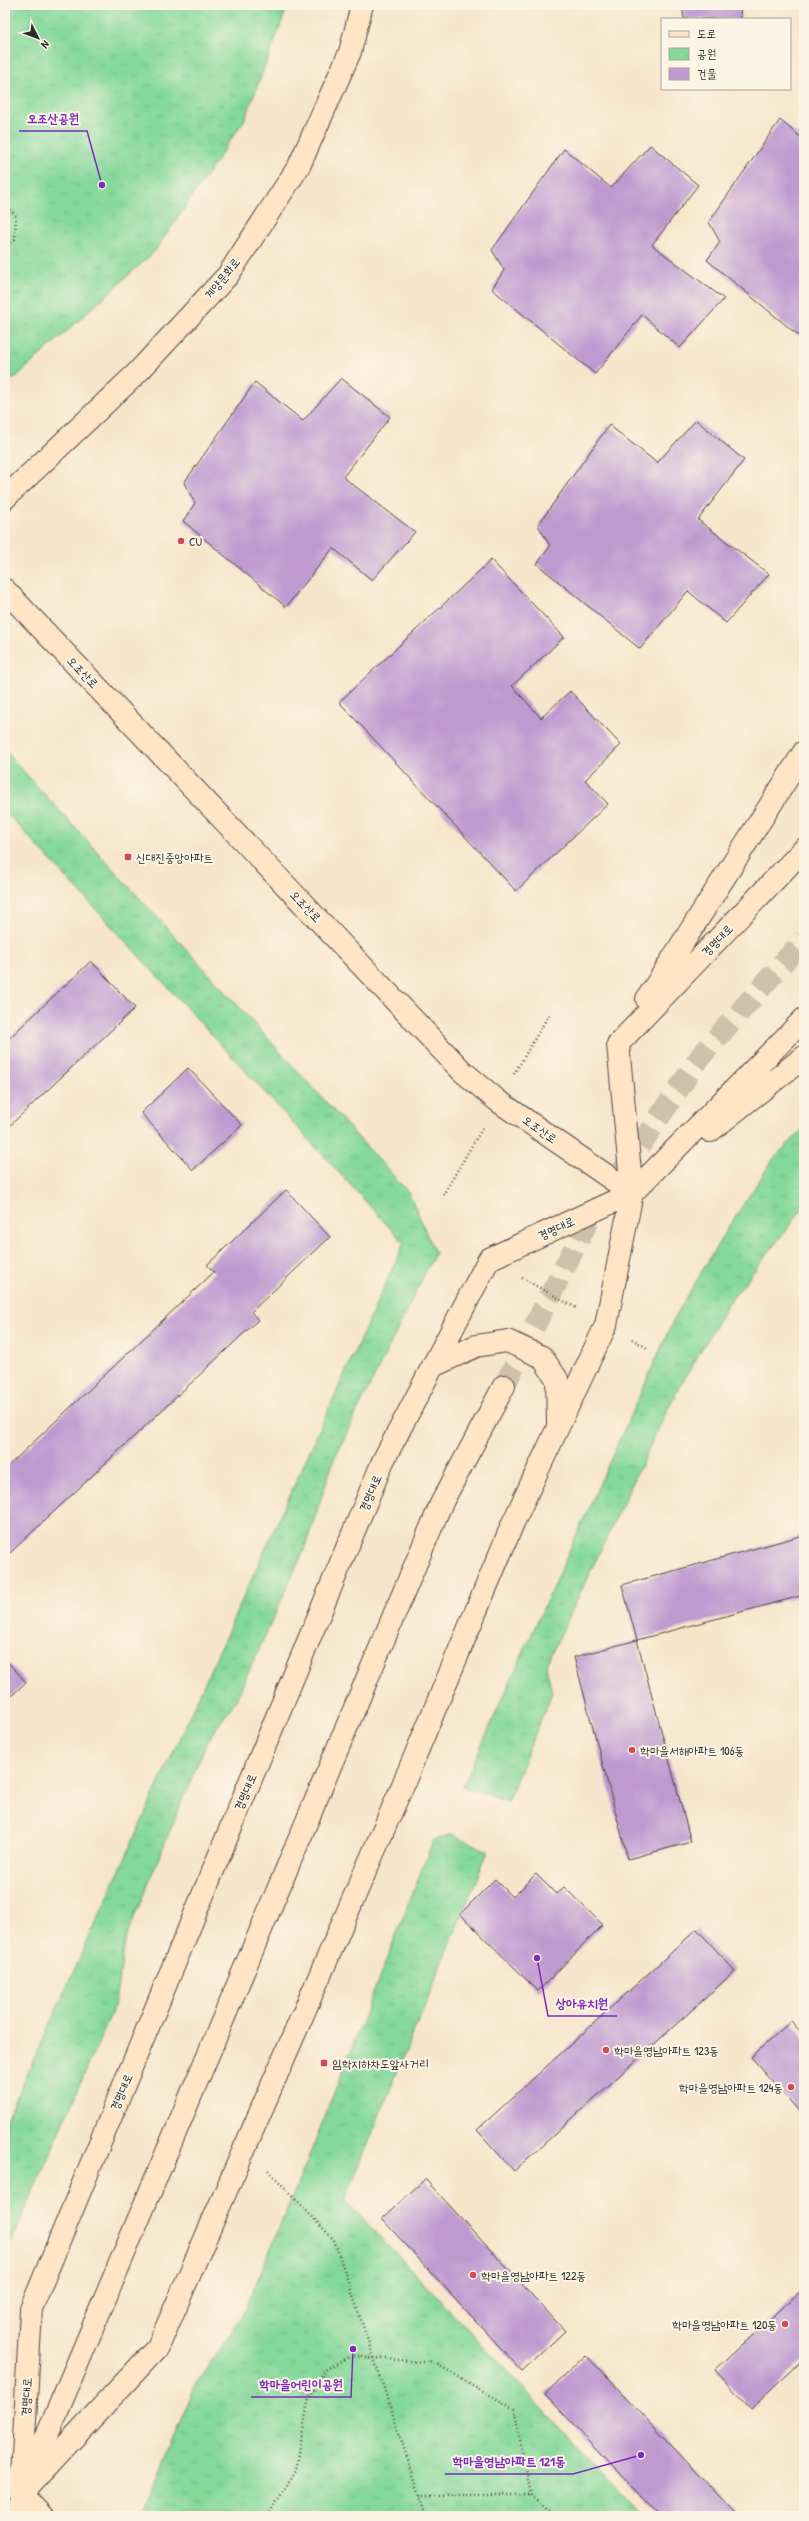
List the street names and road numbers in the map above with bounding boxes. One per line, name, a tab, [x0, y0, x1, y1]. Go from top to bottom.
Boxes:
street label: 계양문화로	[200, 254, 244, 302]
street label: 오조산로	[63, 652, 103, 692]
street label: 오조산로	[286, 886, 326, 926]
street label: 경명대로	[697, 920, 737, 960]
street label: 오조산로	[519, 1111, 561, 1147]
street label: 경명대로	[535, 1212, 577, 1244]
street label: 경명대로	[355, 1472, 385, 1514]
street label: 경명대로	[230, 1771, 260, 1813]
street label: 경명대로	[106, 2071, 136, 2113]
street label: 경명대로	[17, 2377, 35, 2417]

